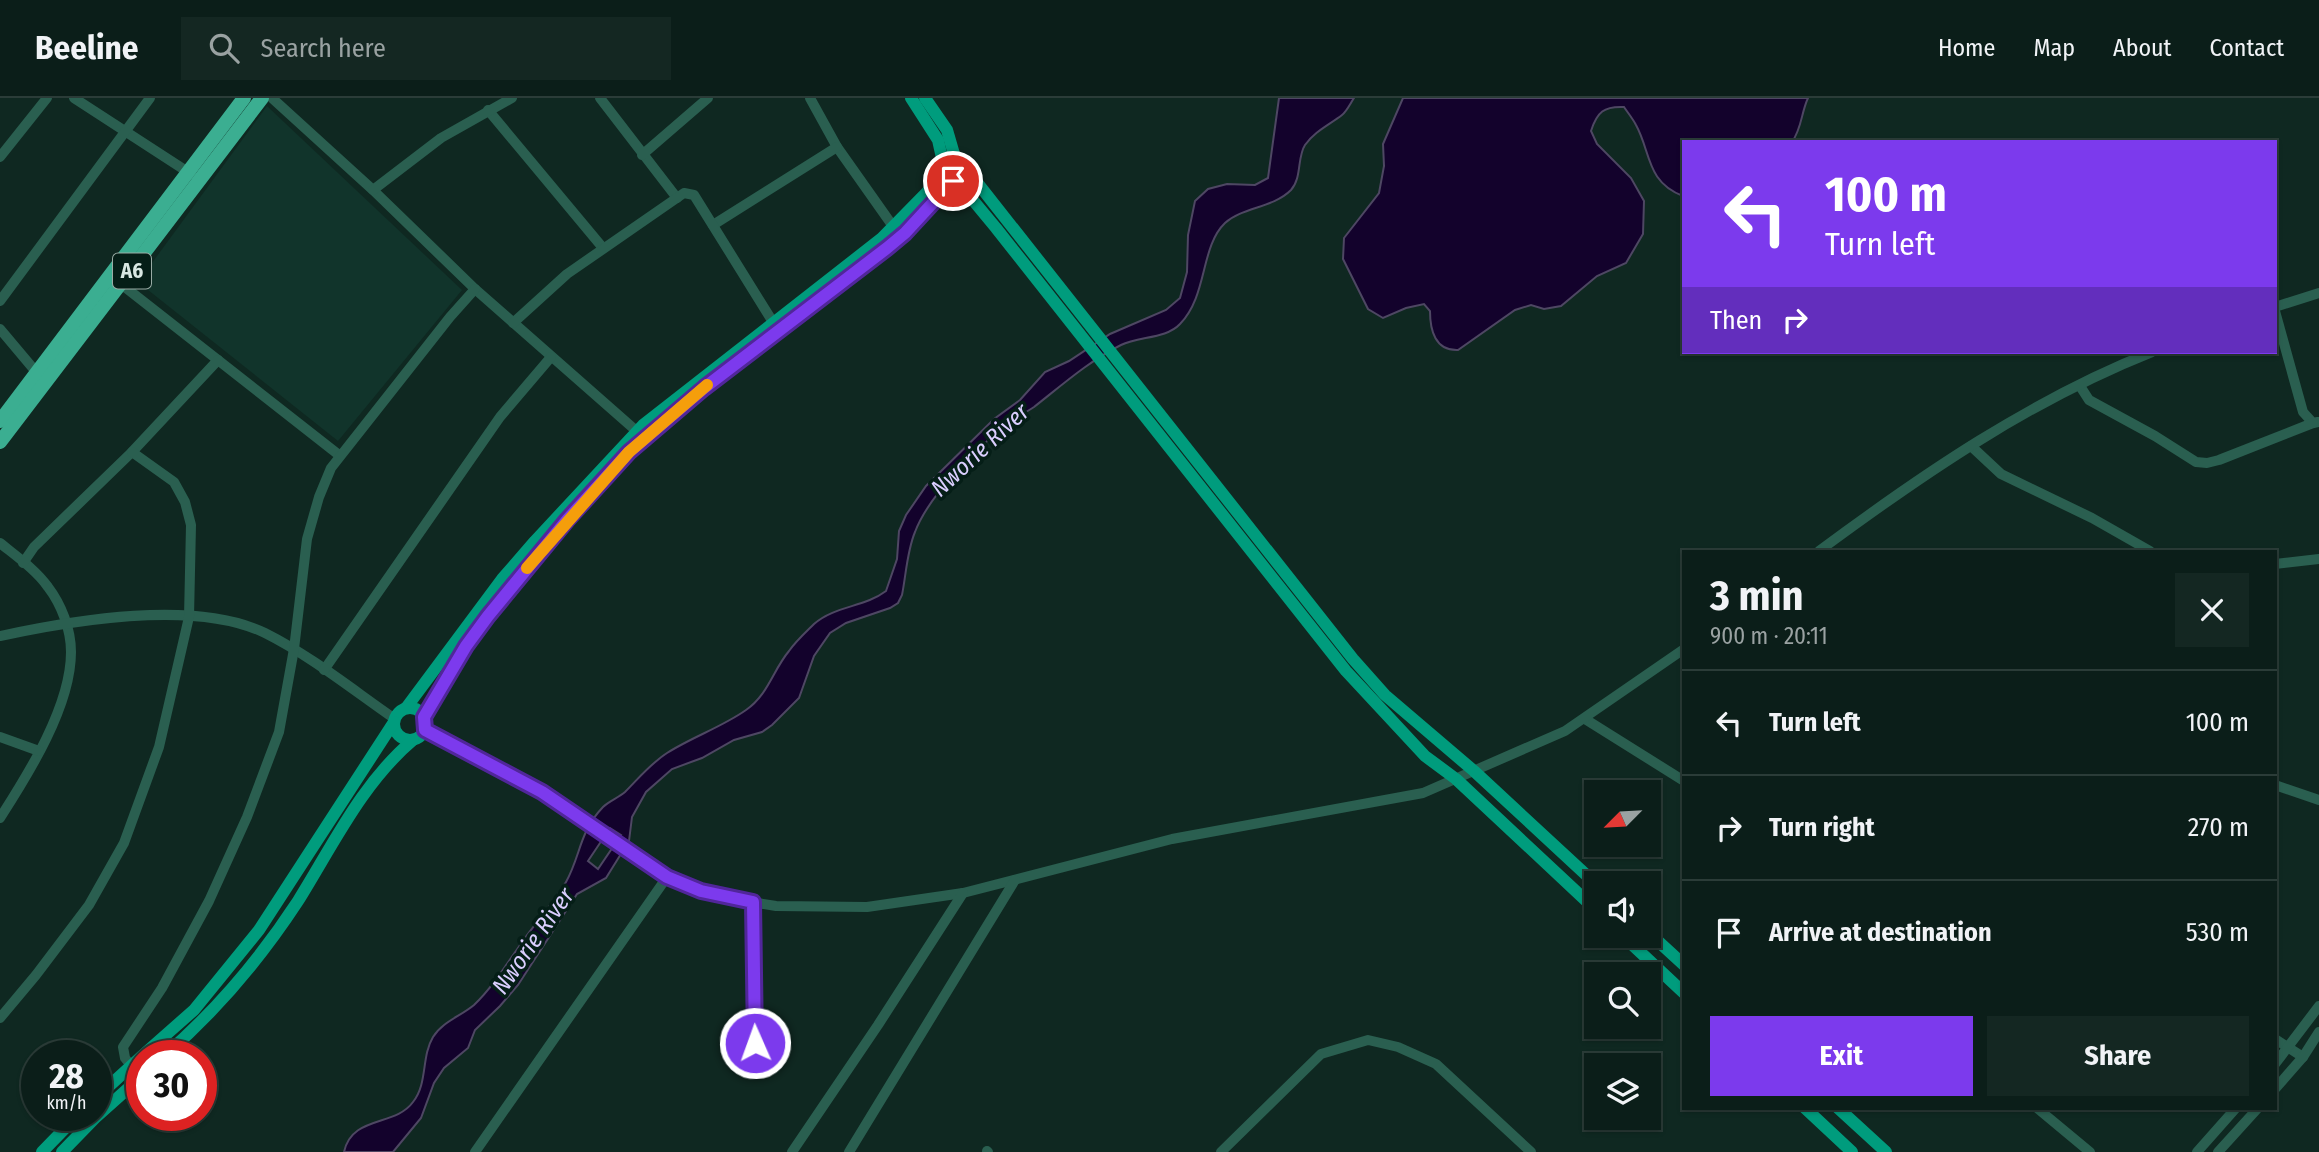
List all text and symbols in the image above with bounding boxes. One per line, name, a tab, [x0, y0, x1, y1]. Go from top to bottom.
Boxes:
search box	[181, 17, 671, 80]
text: Beeline	[35, 28, 139, 68]
icon: search	[205, 29, 243, 67]
text: Search here	[261, 33, 386, 64]
text: Home	[1938, 34, 1995, 62]
text: Map	[2033, 34, 2075, 62]
text: About	[2113, 34, 2171, 62]
text: Contact	[2209, 34, 2284, 62]
pin	[923, 151, 983, 211]
icon: arrive	[934, 162, 972, 200]
text: 100 m	[1825, 165, 1947, 224]
icon: left	[1710, 168, 1801, 259]
text: Turn left	[1825, 225, 1935, 263]
road number: A6	[113, 254, 151, 288]
icon: right	[1776, 301, 1814, 339]
text: Then	[1710, 305, 1762, 336]
water label: Nworie River	[925, 397, 1035, 502]
text: 3 min	[1710, 571, 1804, 621]
button: close	[2175, 573, 2249, 647]
text: 900 m · 20:11	[1710, 622, 1828, 650]
icon: left	[1710, 704, 1748, 742]
text: Turn left	[1769, 707, 1861, 738]
text: 100 m	[2186, 707, 2249, 738]
north arrow	[1584, 780, 1661, 858]
map controls	[1584, 780, 1661, 1130]
icon: right	[1710, 809, 1748, 847]
text: Turn right	[1769, 812, 1875, 843]
text: 270 m	[2188, 812, 2249, 843]
button: sound	[1584, 871, 1661, 948]
water label: Nworie River	[486, 882, 580, 1000]
icon: arrive	[1710, 914, 1748, 952]
text: Arrive at destination	[1769, 917, 1992, 948]
text: 530 m	[2186, 917, 2249, 948]
button: search	[1584, 962, 1661, 1039]
position arrow	[718, 1006, 792, 1080]
button: Exit	[1710, 1016, 1973, 1096]
button: Share	[1987, 1016, 2249, 1096]
speed limit sign: 30	[126, 1040, 217, 1131]
button: layers	[1584, 1053, 1661, 1130]
text: 28	[49, 1055, 84, 1097]
text: km/h	[46, 1092, 87, 1114]

